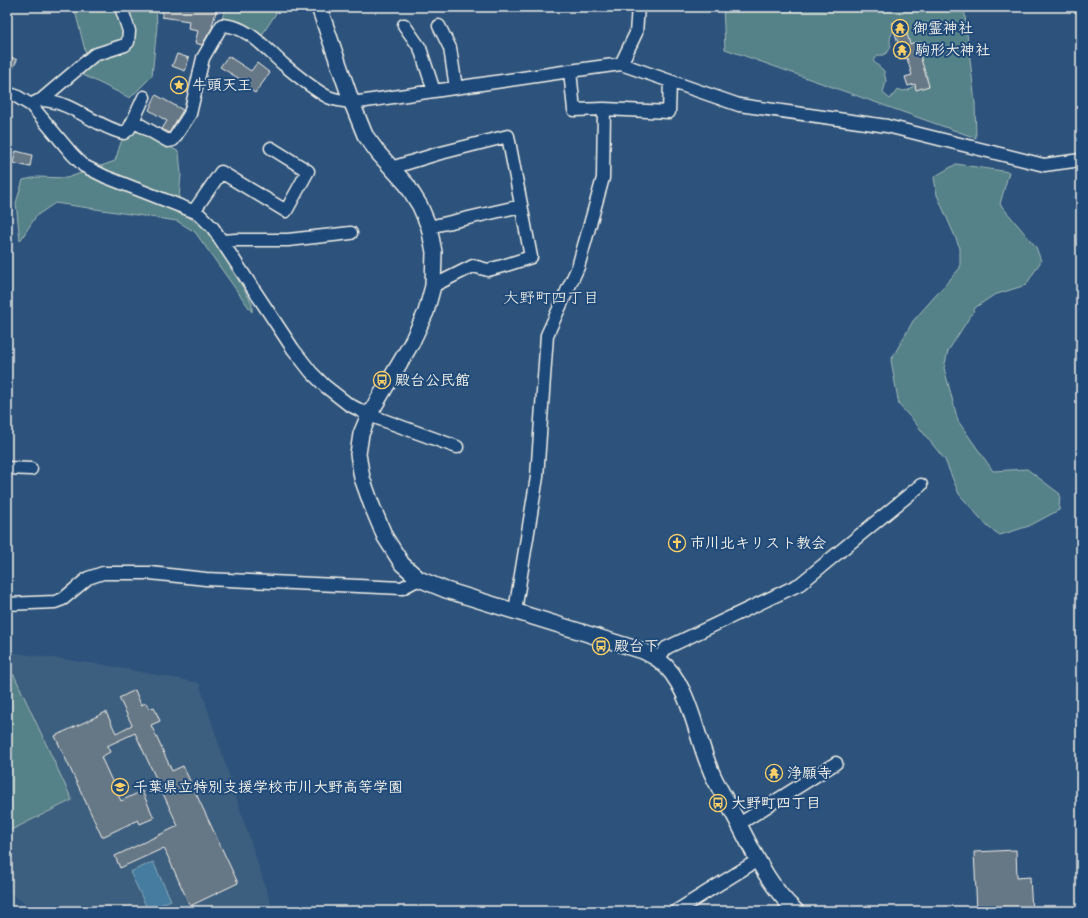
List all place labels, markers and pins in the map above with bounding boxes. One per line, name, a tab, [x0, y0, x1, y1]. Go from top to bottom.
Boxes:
temple icon: 御霊神社	[890, 18, 910, 38]
place label: 御霊神社	[913, 18, 973, 39]
temple icon: 駒形大神社	[892, 40, 912, 60]
place label: 駒形大神社	[915, 40, 990, 61]
place icon: 牛頭天王	[169, 75, 189, 95]
place label: 牛頭天王	[192, 75, 252, 96]
bus stop icon: 殿台公民館	[372, 370, 392, 390]
place label: 殿台公民館	[395, 370, 470, 391]
church icon: 市川北キリスト教会	[667, 533, 687, 553]
place label: 市川北キリスト教会	[690, 533, 826, 554]
bus stop icon: 殿台下	[591, 636, 611, 656]
place label: 殿台下	[614, 636, 659, 657]
temple icon: 浄願寺	[764, 763, 784, 783]
place label: 浄願寺	[787, 763, 832, 784]
school or university icon: 千葉県立特別支援学校市川大野高等学園	[110, 777, 130, 797]
place label: 千葉県立特別支援学校市川大野高等学園	[133, 777, 403, 798]
bus stop icon: 大野町四丁目	[708, 793, 728, 813]
place label: 大野町四丁目	[731, 793, 821, 814]

